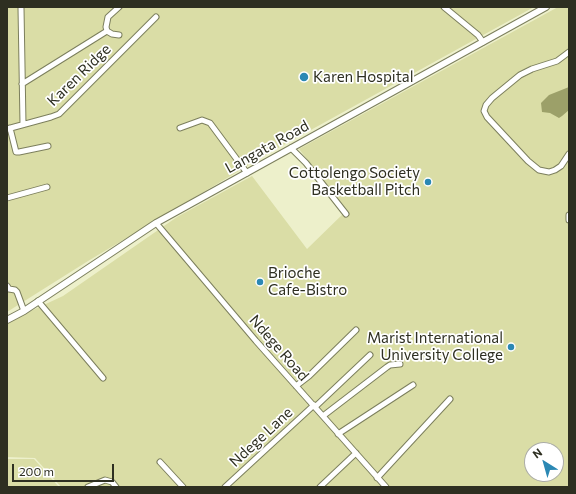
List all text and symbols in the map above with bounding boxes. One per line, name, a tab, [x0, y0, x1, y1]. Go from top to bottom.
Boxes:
street label: Karen Ridge	[43, 40, 115, 110]
place label: Karen Hospital	[313, 68, 413, 86]
marker: Karen Hospital	[298, 71, 310, 83]
street label: Langata Road	[222, 117, 312, 177]
place label: Cottolengo Society Basketball Pitch	[289, 164, 420, 199]
marker: Cottolengo Society Basketball Pitch	[423, 177, 433, 187]
place label: Brioche Cafe-Bistro	[268, 264, 347, 299]
marker: Brioche Cafe-Bistro	[255, 277, 265, 287]
street label: Ndege Road	[245, 311, 313, 385]
place label: Marist International University College	[367, 329, 503, 364]
marker: Marist International University College	[506, 342, 516, 352]
street label: Ndege Lane	[226, 403, 296, 471]
north arrow	[524, 442, 564, 482]
text: N	[530, 445, 544, 460]
scale bar	[14, 456, 116, 482]
text: 200 m	[19, 464, 54, 478]

